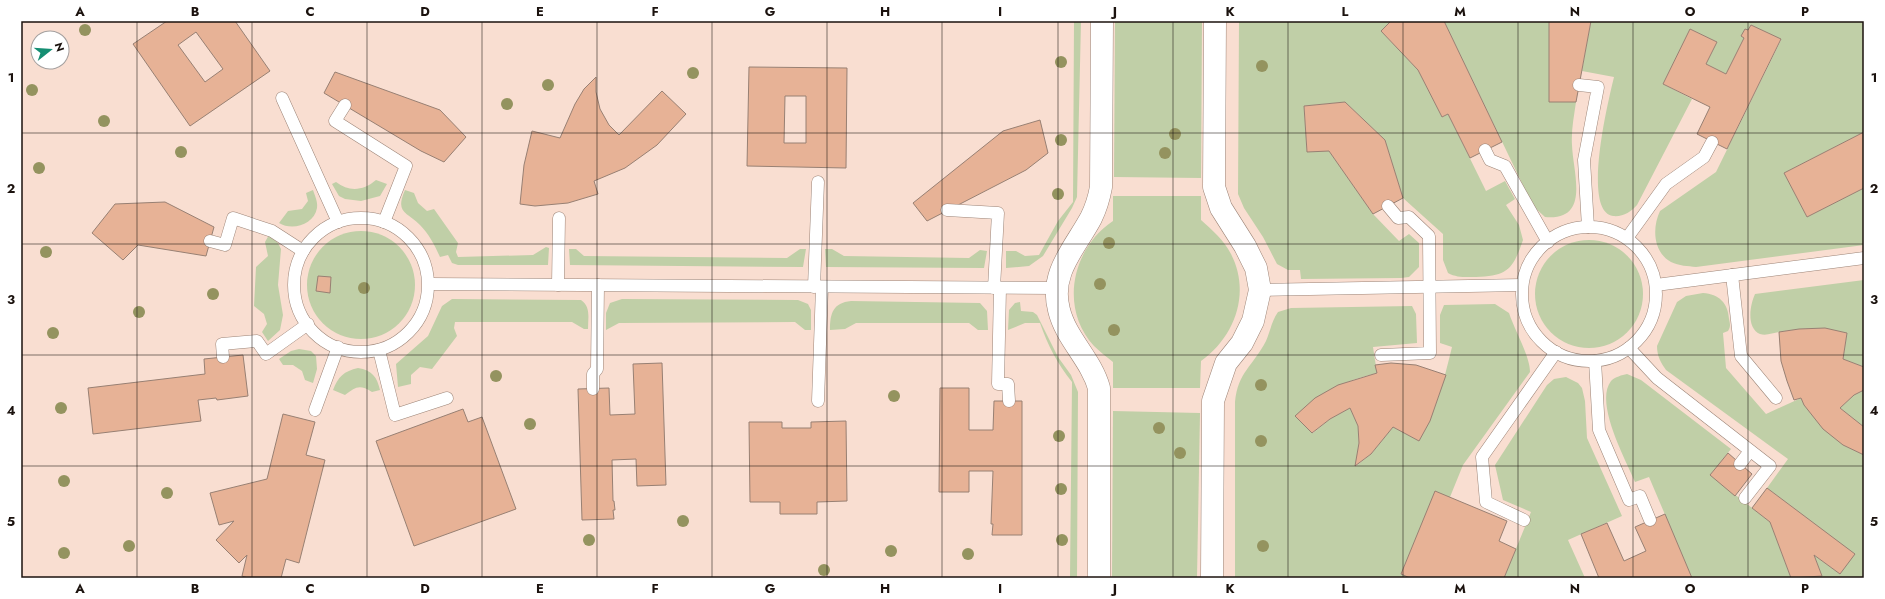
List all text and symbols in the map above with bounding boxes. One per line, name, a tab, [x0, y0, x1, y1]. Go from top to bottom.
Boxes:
text: A	[74, 2, 85, 21]
text: B	[191, 2, 200, 21]
text: C	[305, 2, 315, 21]
text: D	[420, 2, 430, 21]
text: E	[536, 2, 544, 21]
text: F	[651, 2, 659, 21]
text: G	[765, 2, 776, 21]
text: H	[880, 2, 890, 21]
text: I	[998, 2, 1002, 21]
text: J	[1110, 2, 1117, 21]
text: K	[1225, 2, 1235, 21]
text: L	[1342, 2, 1349, 21]
text: M	[1454, 2, 1466, 21]
text: N	[1570, 2, 1580, 21]
text: O	[1685, 2, 1696, 21]
text: P	[1801, 2, 1809, 21]
north arrow	[30, 30, 70, 70]
text: N	[51, 41, 68, 54]
text: 1	[8, 68, 14, 87]
text: 1	[1871, 68, 1877, 87]
text: 2	[7, 179, 15, 198]
text: 2	[1870, 179, 1878, 198]
text: 3	[7, 290, 15, 309]
text: 3	[1870, 290, 1878, 309]
text: 4	[6, 401, 16, 420]
text: 4	[1869, 401, 1879, 420]
text: 5	[7, 512, 15, 531]
text: 5	[1870, 512, 1878, 531]
text: A	[74, 579, 85, 598]
text: B	[191, 579, 200, 598]
text: C	[305, 579, 315, 598]
text: D	[420, 579, 430, 598]
text: E	[536, 579, 544, 598]
text: F	[651, 579, 659, 598]
text: G	[765, 579, 776, 598]
text: H	[880, 579, 890, 598]
text: I	[998, 579, 1002, 598]
text: J	[1110, 579, 1117, 598]
text: K	[1225, 579, 1235, 598]
text: L	[1342, 579, 1349, 598]
text: M	[1454, 579, 1466, 598]
text: N	[1570, 579, 1580, 598]
text: O	[1685, 579, 1696, 598]
text: P	[1801, 579, 1809, 598]

